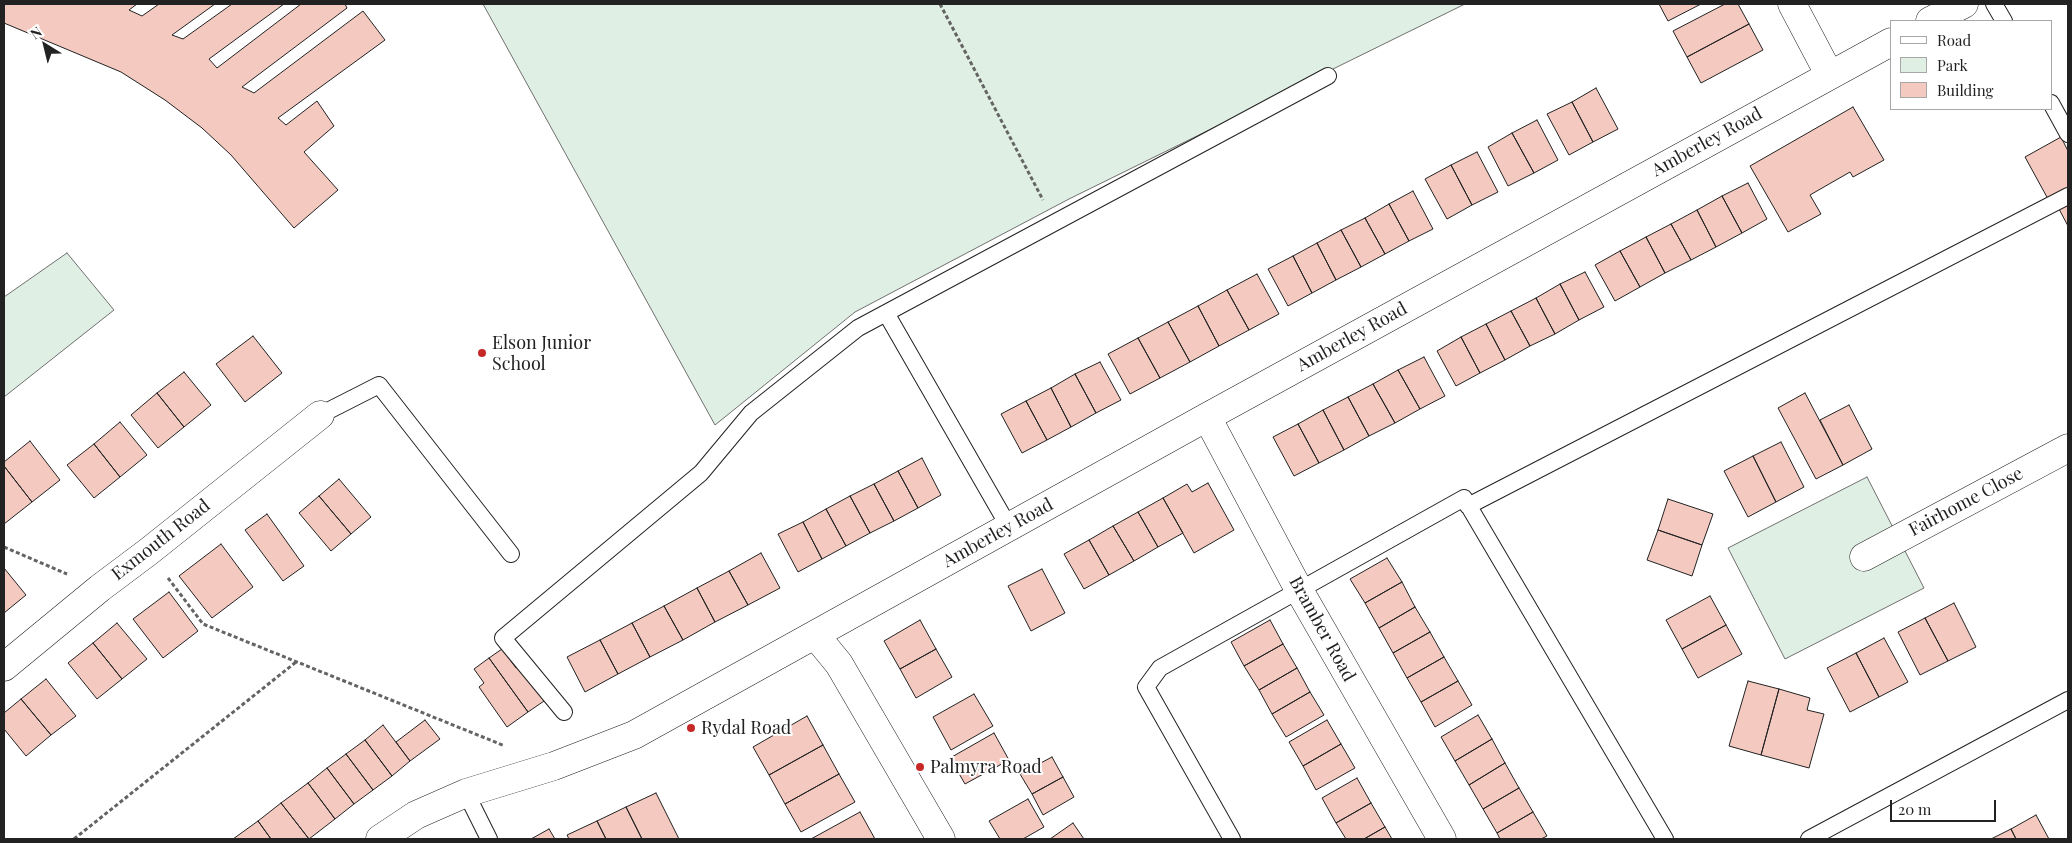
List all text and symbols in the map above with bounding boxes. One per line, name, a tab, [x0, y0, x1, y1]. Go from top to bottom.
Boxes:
north arrow	[20, 20, 70, 70]
legend	[1890, 20, 2052, 110]
text: N	[26, 22, 46, 43]
text: Road	[1937, 30, 1971, 50]
text: Park	[1937, 55, 1968, 75]
text: Building	[1937, 80, 1993, 100]
street label: Amberley Road	[1648, 103, 1766, 181]
street label: Amberley Road	[1293, 298, 1411, 376]
place label: Elson Junior School	[492, 332, 591, 374]
marker: Elson Junior School	[476, 347, 488, 359]
street label: Fairhome Close	[1905, 463, 2027, 541]
street label: Amberley Road	[939, 494, 1057, 572]
street label: Exmouth Road	[107, 495, 215, 585]
street label: Bramber Road	[1284, 573, 1360, 685]
place label: Rydal Road	[701, 717, 791, 739]
marker: Rydal Road	[685, 722, 697, 734]
place label: Palmyra Road	[930, 756, 1042, 778]
marker: Palmyra Road	[914, 761, 926, 773]
scale bar	[1892, 790, 1998, 822]
text: 20 m	[1898, 799, 1931, 819]

